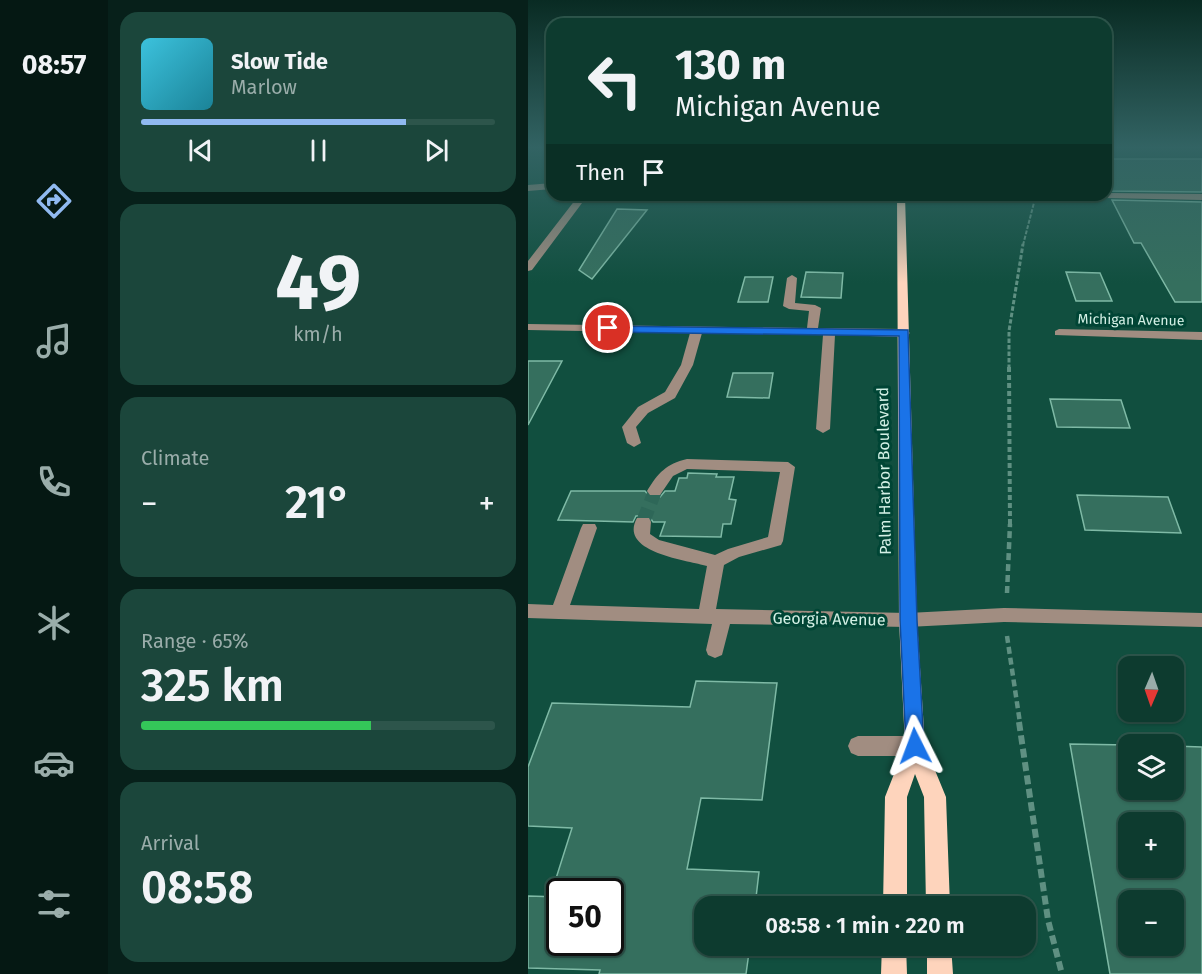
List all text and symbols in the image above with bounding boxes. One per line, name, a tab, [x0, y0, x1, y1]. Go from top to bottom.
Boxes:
text: 130 m	[675, 40, 786, 90]
icon: left	[576, 42, 654, 120]
text: Slow Tide	[231, 48, 328, 75]
text: 08:57	[22, 49, 86, 81]
text: Marlow	[231, 75, 297, 99]
text: Michigan Avenue	[675, 91, 881, 123]
icon: previous	[184, 134, 217, 167]
icon: pause	[302, 134, 335, 167]
icon: next	[420, 134, 453, 167]
icon: arrive	[637, 156, 670, 189]
text: Then	[576, 159, 625, 186]
icon: directions	[33, 180, 75, 222]
text: 49	[275, 236, 361, 330]
pin	[582, 302, 633, 353]
icon: arrive	[591, 311, 624, 344]
street label: Michigan Avenue	[1078, 311, 1184, 329]
icon: music	[33, 320, 75, 362]
text: km/h	[293, 322, 343, 346]
street label: Palm Harbor Boulevard	[873, 387, 895, 555]
text: Climate	[141, 446, 209, 470]
icon: phone	[33, 461, 75, 503]
text: 21°	[285, 476, 351, 530]
text: −	[141, 484, 158, 524]
text: +	[479, 484, 495, 524]
icon: climate	[33, 602, 75, 644]
street label: Georgia Avenue	[772, 609, 886, 629]
text: Range · 65%	[141, 629, 249, 653]
north arrow	[1118, 656, 1184, 722]
map controls	[1118, 656, 1184, 956]
text: 325 km	[141, 659, 284, 713]
position arrow	[883, 714, 947, 778]
button: layers	[1118, 734, 1184, 800]
icon: car	[33, 742, 75, 784]
button: +	[1118, 812, 1184, 878]
text: Arrival	[141, 831, 200, 855]
text: 08:58	[141, 861, 254, 915]
speed limit sign: 50	[546, 878, 624, 956]
icon: filters	[33, 883, 75, 925]
button: −	[1118, 890, 1184, 956]
text: 08:58 · 1 min · 220 m	[765, 912, 965, 939]

